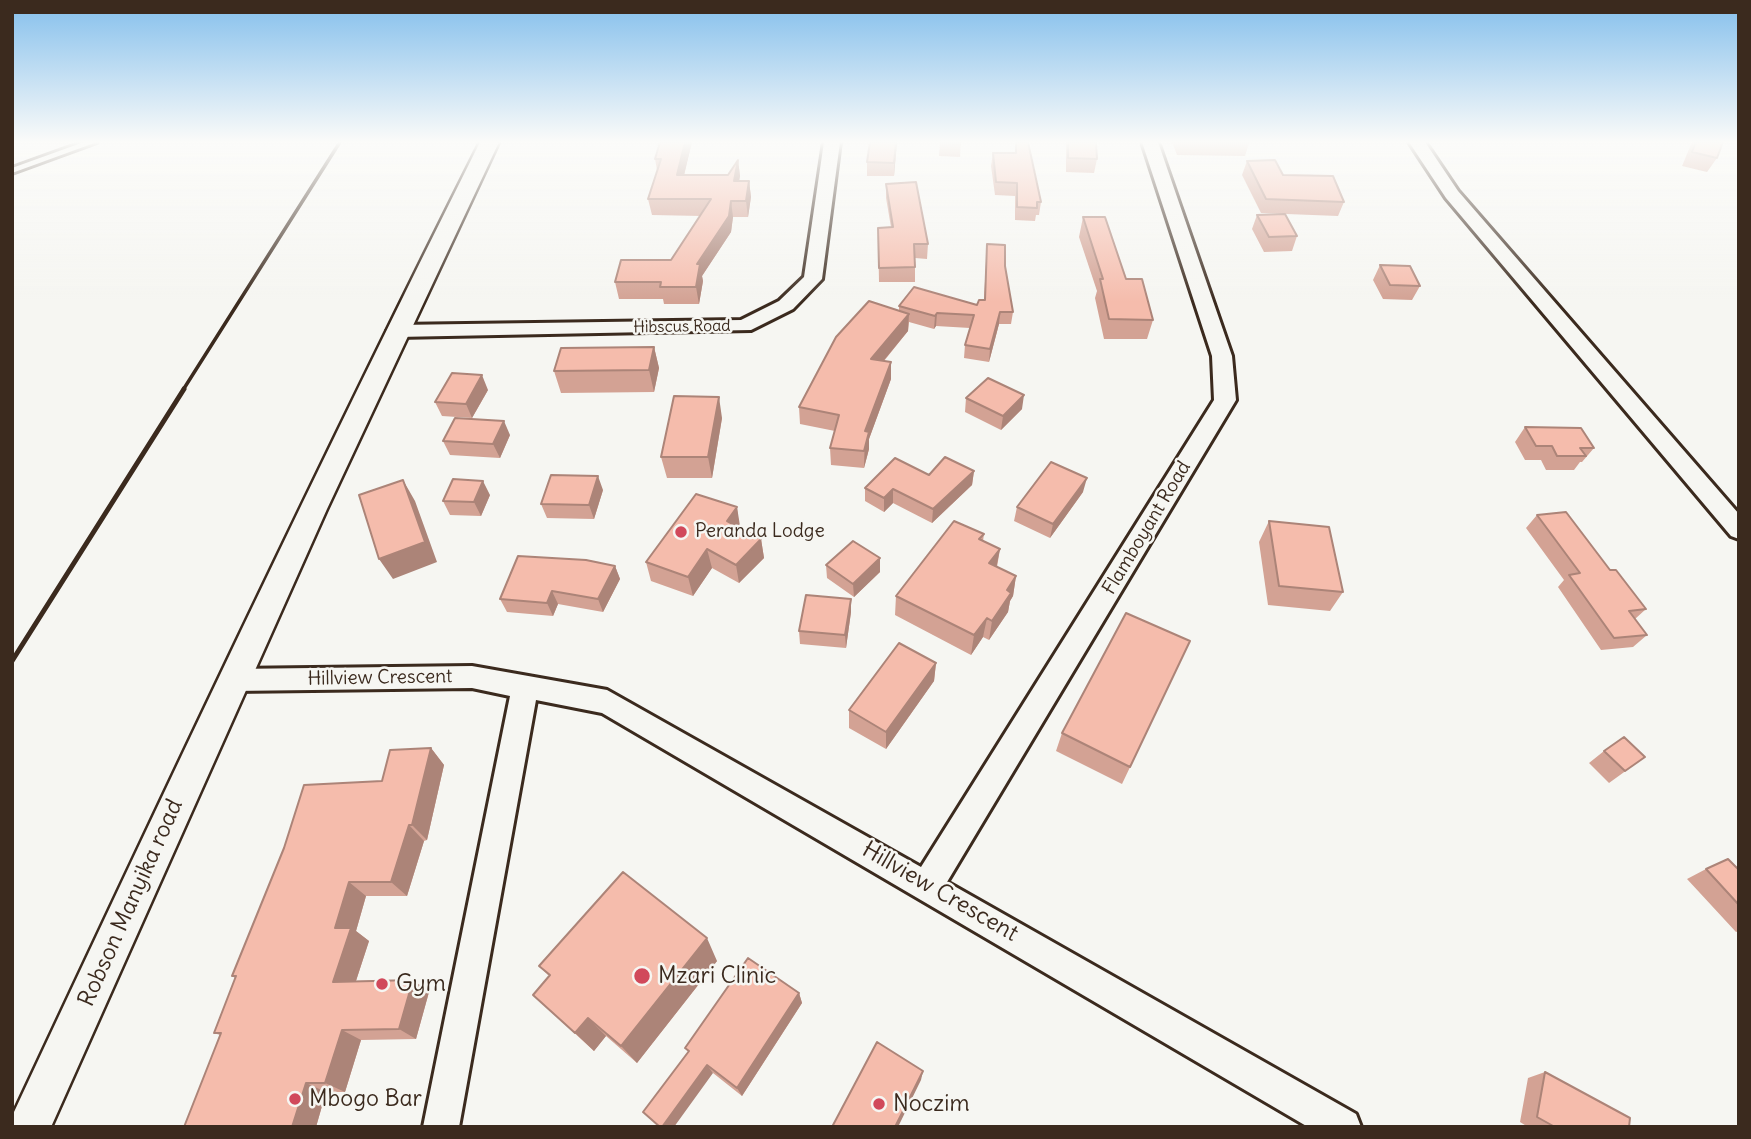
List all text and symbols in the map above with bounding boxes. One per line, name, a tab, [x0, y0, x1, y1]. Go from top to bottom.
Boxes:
street label: Hibscus Road	[633, 317, 731, 337]
street label: Flamboyant Road	[1098, 457, 1196, 599]
place label: Peranda Lodge	[695, 521, 825, 543]
marker: Peranda Lodge	[673, 524, 689, 540]
street label: Hillview Crescent	[307, 665, 453, 691]
street label: Robson Manyika road	[73, 795, 189, 1011]
street label: Hillview Crescent	[857, 836, 1023, 948]
place label: Mzari Clinic	[658, 962, 776, 990]
marker: Mzari Clinic	[632, 966, 652, 986]
place label: Gym	[396, 970, 446, 998]
marker: Gym	[374, 976, 390, 992]
place label: Mbogo Bar	[309, 1085, 422, 1113]
place label: Noczim	[893, 1090, 970, 1118]
marker: Mbogo Bar	[287, 1091, 303, 1107]
marker: Noczim	[871, 1096, 887, 1112]

